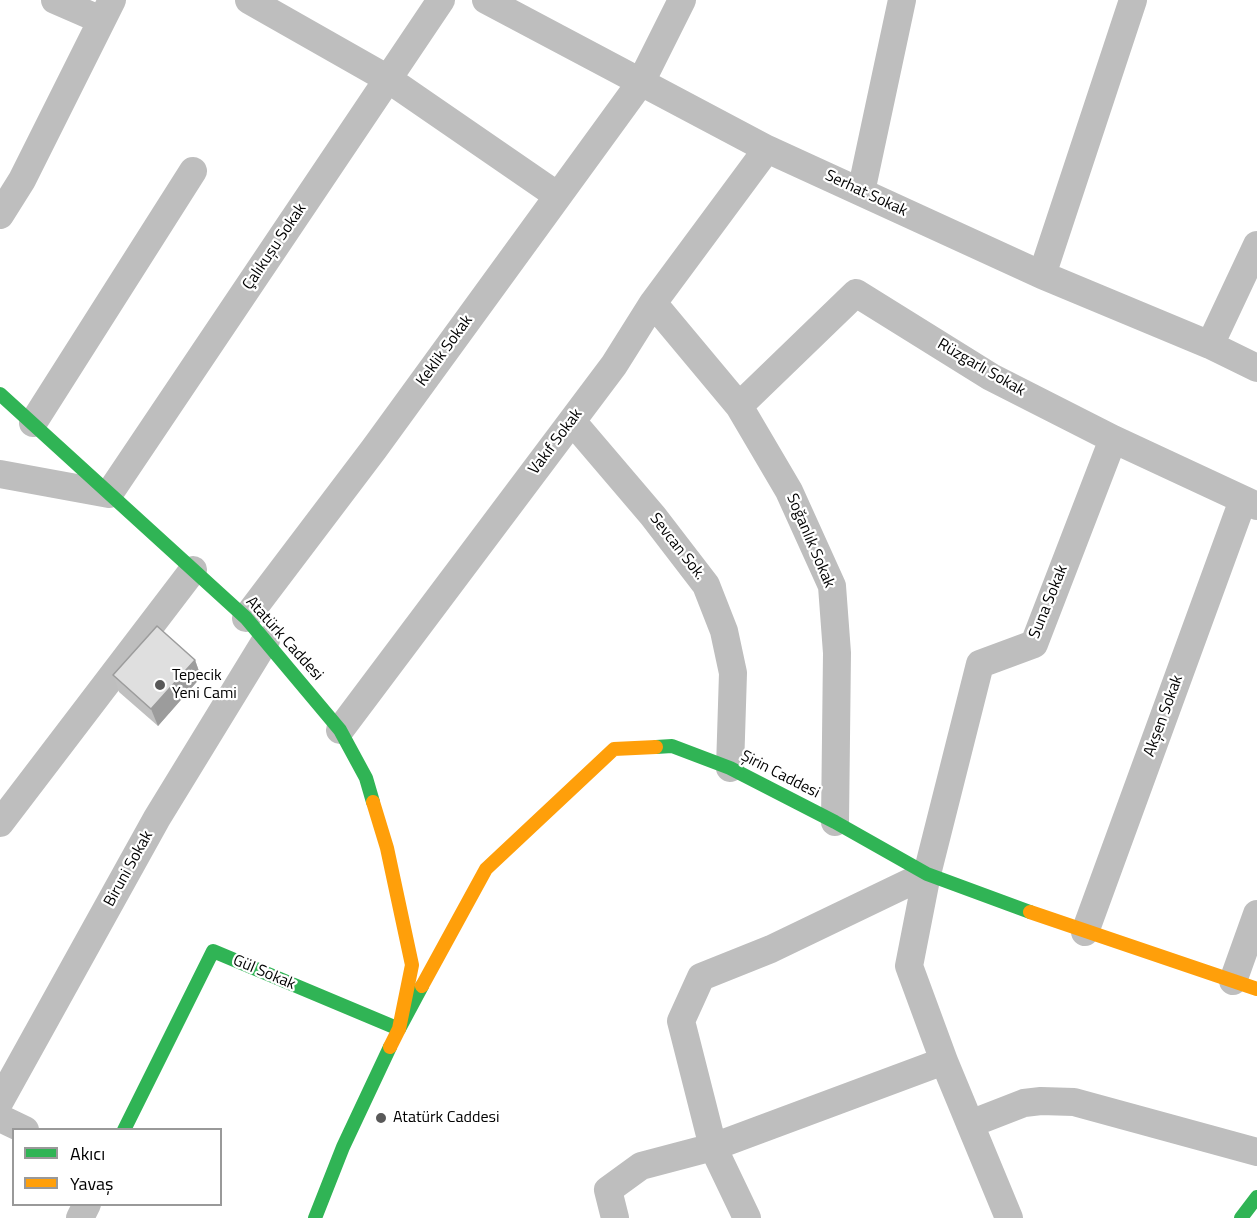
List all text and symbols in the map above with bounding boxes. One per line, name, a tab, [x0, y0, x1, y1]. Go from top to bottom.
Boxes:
street label: Serhat Sokak	[822, 167, 910, 221]
street label: Çalıkuşu Sokak	[239, 200, 311, 294]
street label: Keklik Sokak	[413, 312, 477, 390]
street label: Rüzgarlı Sokak	[934, 335, 1028, 401]
street label: Vakıf Sokak	[525, 405, 587, 479]
street label: Soğanlık Sokak	[781, 491, 839, 591]
street label: Sevcan Sok.	[645, 510, 709, 584]
street label: Suna Sokak	[1026, 562, 1072, 642]
street label: Atatürk Caddesi	[241, 593, 327, 685]
place label: Tepecik Yeni Cami	[172, 666, 237, 704]
street label: Akşen Sokak	[1140, 673, 1188, 759]
marker: Tepecik Yeni Cami	[153, 678, 167, 692]
street label: Şirin Caddesi	[737, 747, 823, 803]
street label: Biruni Sokak	[100, 828, 158, 910]
street label: Gül Sokak	[230, 951, 298, 995]
place label: Atatürk Caddesi	[393, 1108, 499, 1128]
marker: Atatürk Caddesi	[374, 1111, 388, 1125]
legend	[12, 1128, 222, 1206]
text: Akıcı	[70, 1140, 105, 1167]
text: Yavaş	[70, 1170, 113, 1197]

